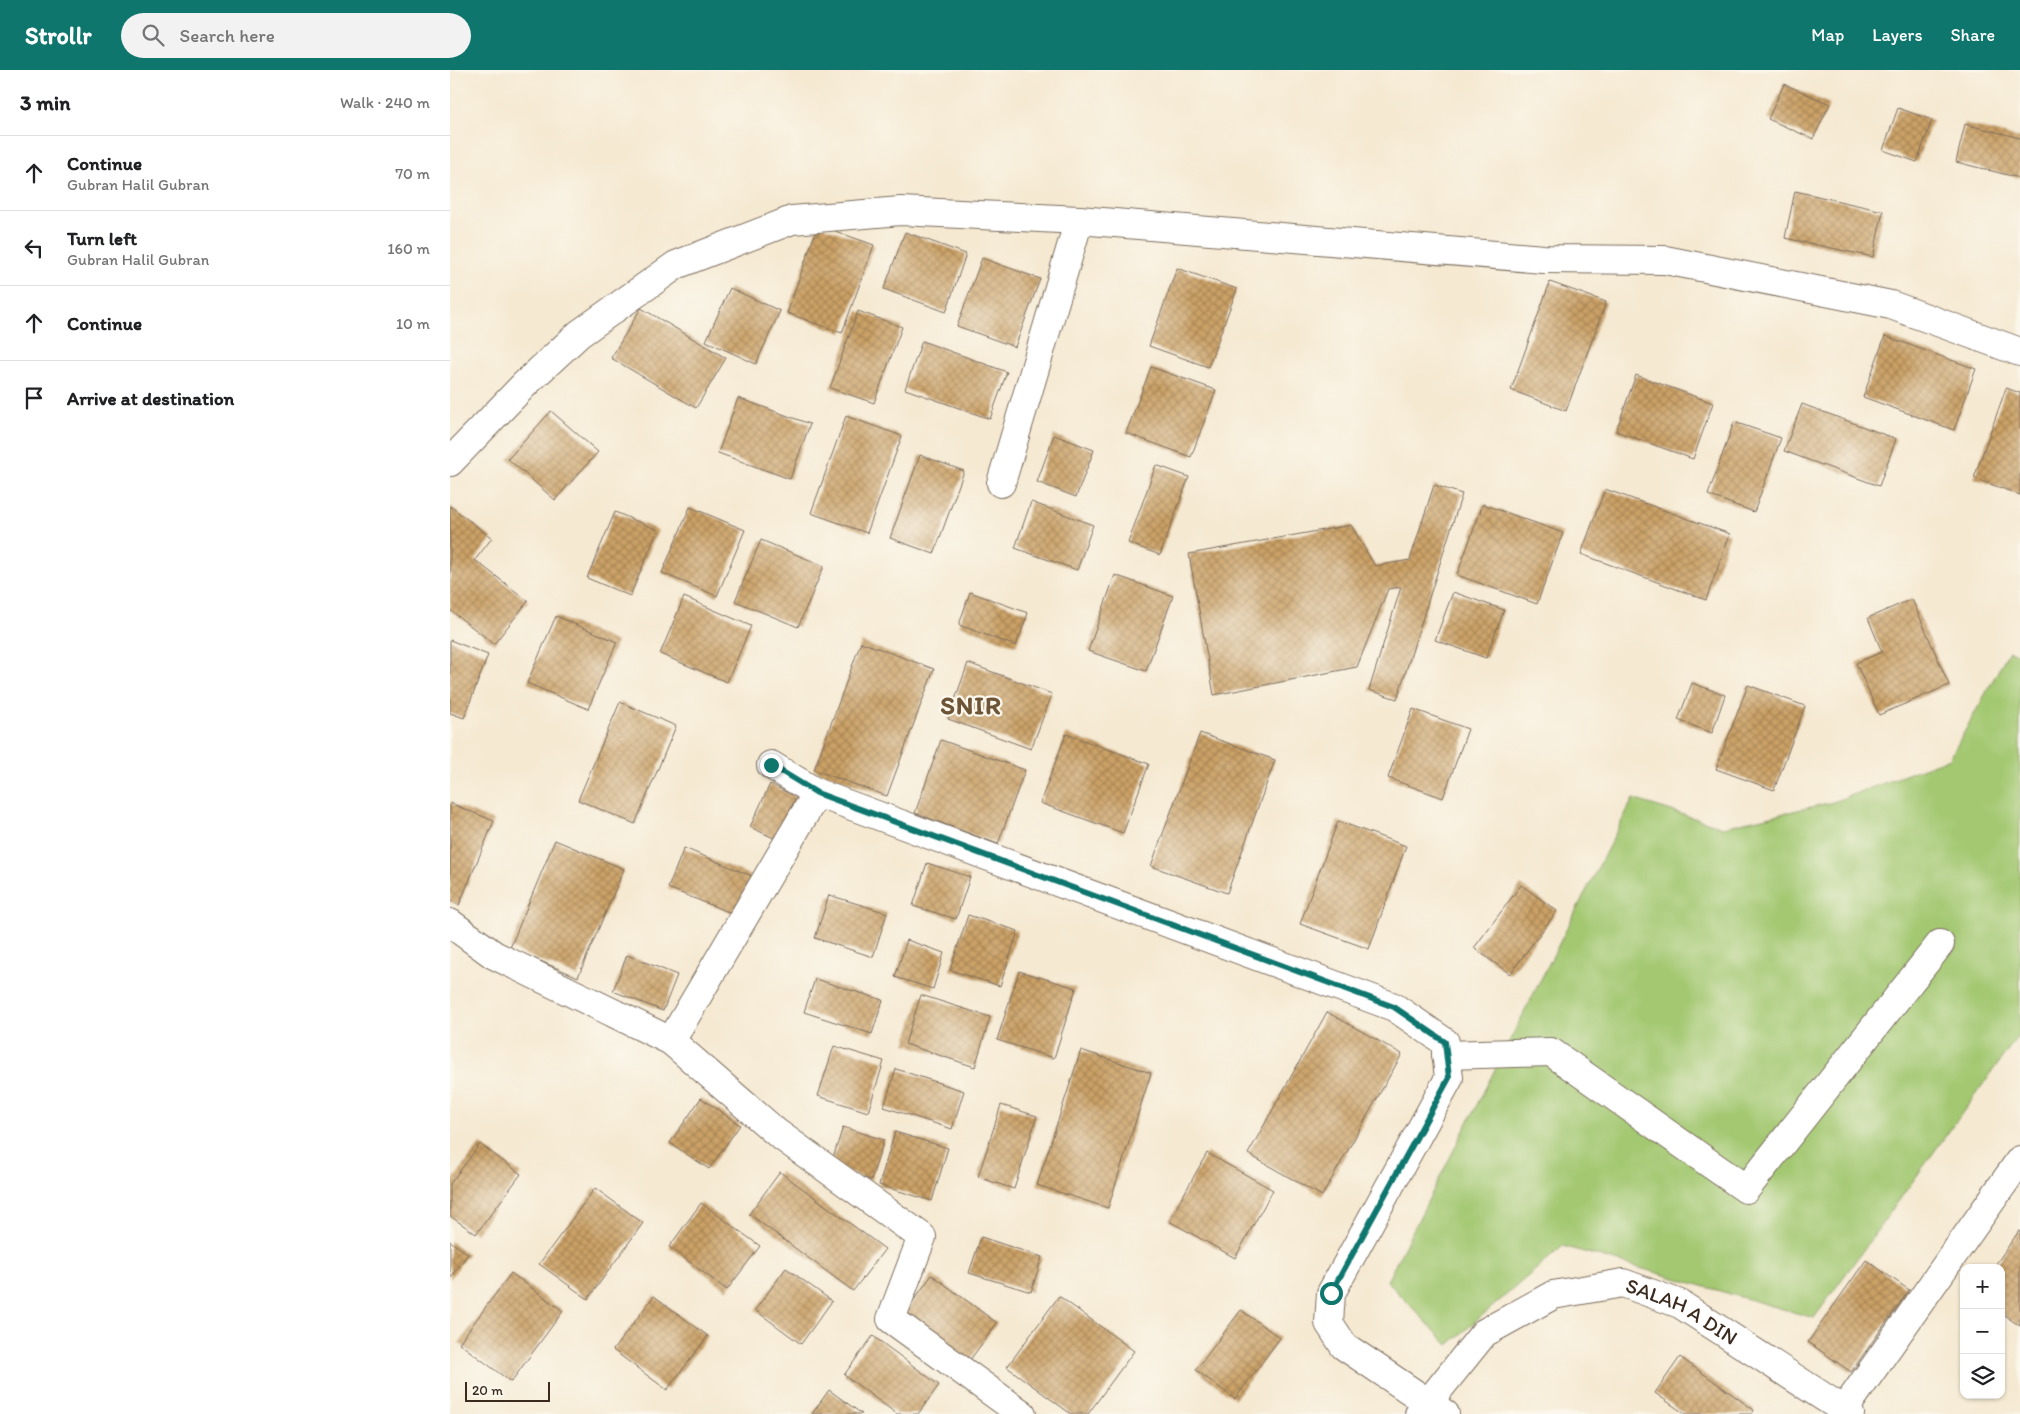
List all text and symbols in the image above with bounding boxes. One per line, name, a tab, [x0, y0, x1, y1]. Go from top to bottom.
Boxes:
search box	[121, 13, 471, 58]
text: Strollr	[25, 21, 91, 50]
icon: search	[139, 21, 167, 49]
text: Search here	[179, 24, 275, 47]
text: Map	[1811, 24, 1844, 46]
text: Layers	[1872, 24, 1922, 46]
text: Share	[1950, 24, 1995, 46]
text: 3 min	[20, 90, 70, 115]
text: Walk · 240 m	[340, 93, 430, 112]
text: Continue	[67, 152, 142, 175]
icon: ahead	[20, 159, 48, 187]
text: 70 m	[395, 164, 430, 183]
text: Gubran Halil Gubran	[67, 175, 209, 194]
text: Turn left	[67, 227, 137, 250]
icon: left	[20, 234, 48, 262]
text: 160 m	[387, 239, 430, 258]
text: Gubran Halil Gubran	[67, 250, 209, 269]
icon: ahead	[20, 309, 48, 337]
text: Continue	[67, 312, 142, 335]
text: 10 m	[396, 314, 430, 333]
icon: arrive	[20, 384, 48, 412]
text: Arrive at destination	[67, 387, 234, 410]
district label: SNIR	[940, 689, 1002, 721]
route end	[760, 754, 783, 777]
map controls	[1960, 1264, 2005, 1399]
button: +	[1960, 1264, 2005, 1309]
street label: SALAH A DIN	[1623, 1272, 1742, 1350]
route start	[1320, 1282, 1343, 1305]
button: −	[1960, 1309, 2005, 1354]
button: layers	[1960, 1354, 2005, 1399]
scale bar	[465, 1379, 550, 1402]
text: 20 m	[472, 1382, 503, 1399]

